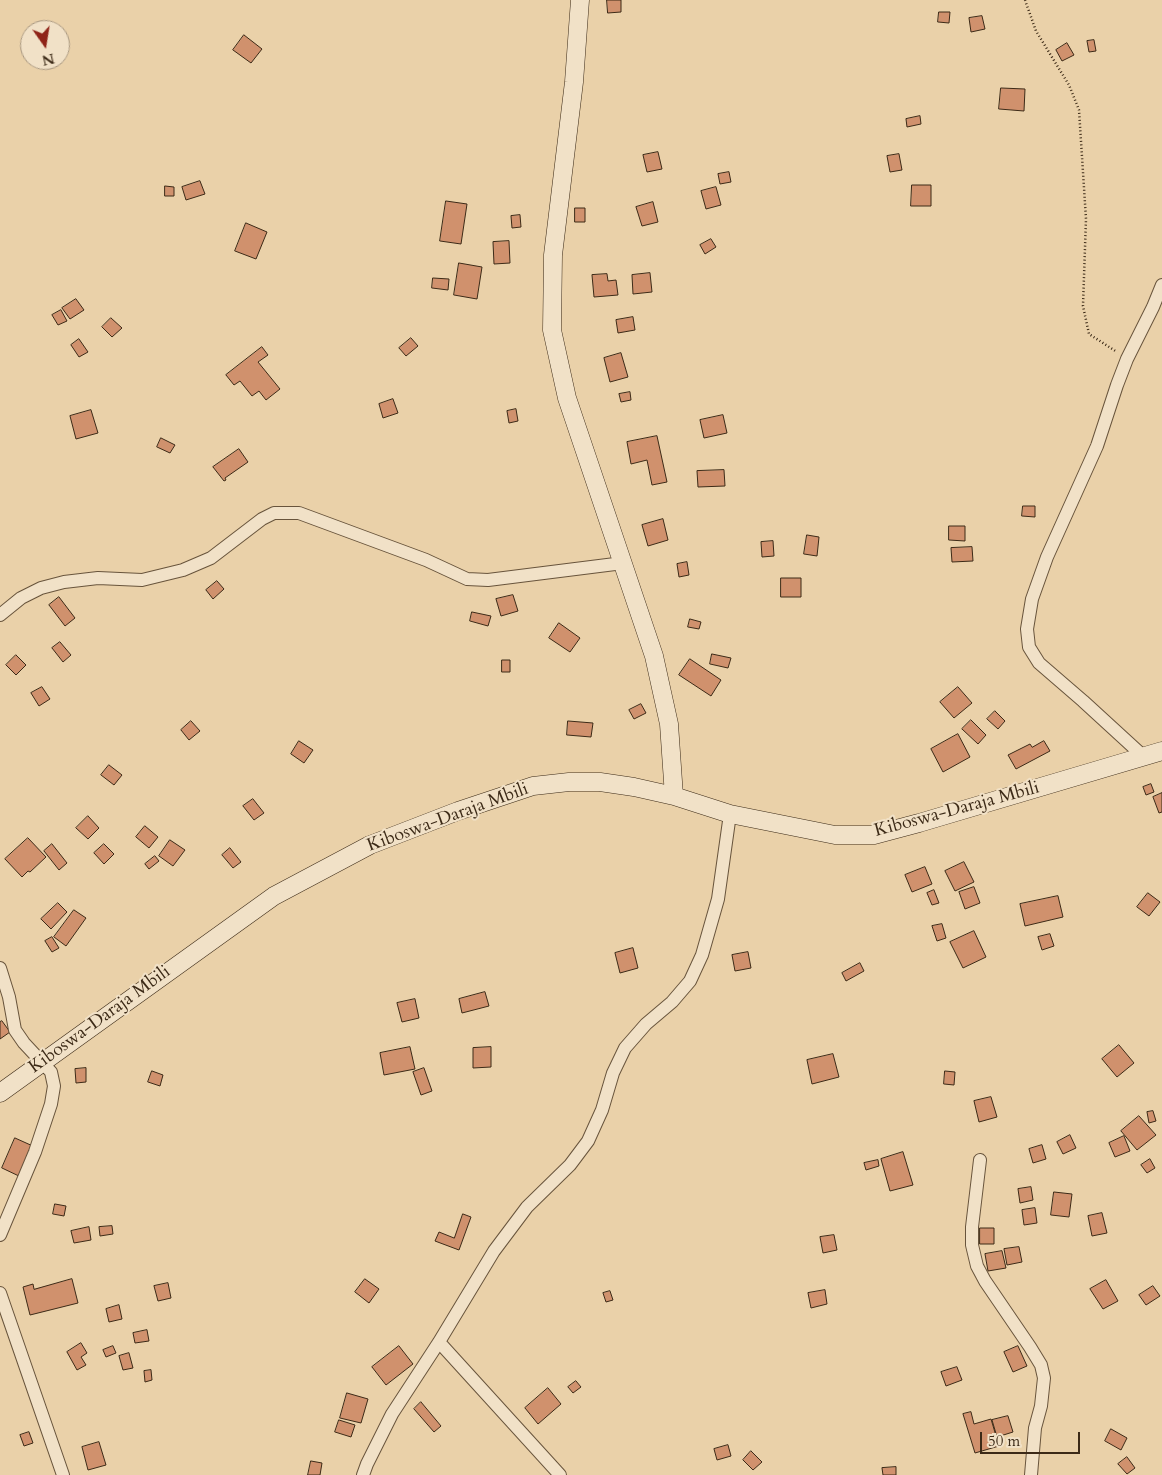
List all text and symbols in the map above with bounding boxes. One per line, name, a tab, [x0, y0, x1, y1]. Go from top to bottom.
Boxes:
north arrow	[20, 20, 70, 70]
text: N	[40, 49, 56, 70]
street label: Kiboswa-Daraja Mbili	[872, 778, 1042, 842]
street label: Kiboswa-Daraja Mbili	[365, 779, 531, 857]
street label: Kiboswa-Daraja Mbili	[25, 961, 175, 1079]
scale bar	[982, 1422, 1082, 1454]
text: 50 m	[988, 1431, 1020, 1451]

